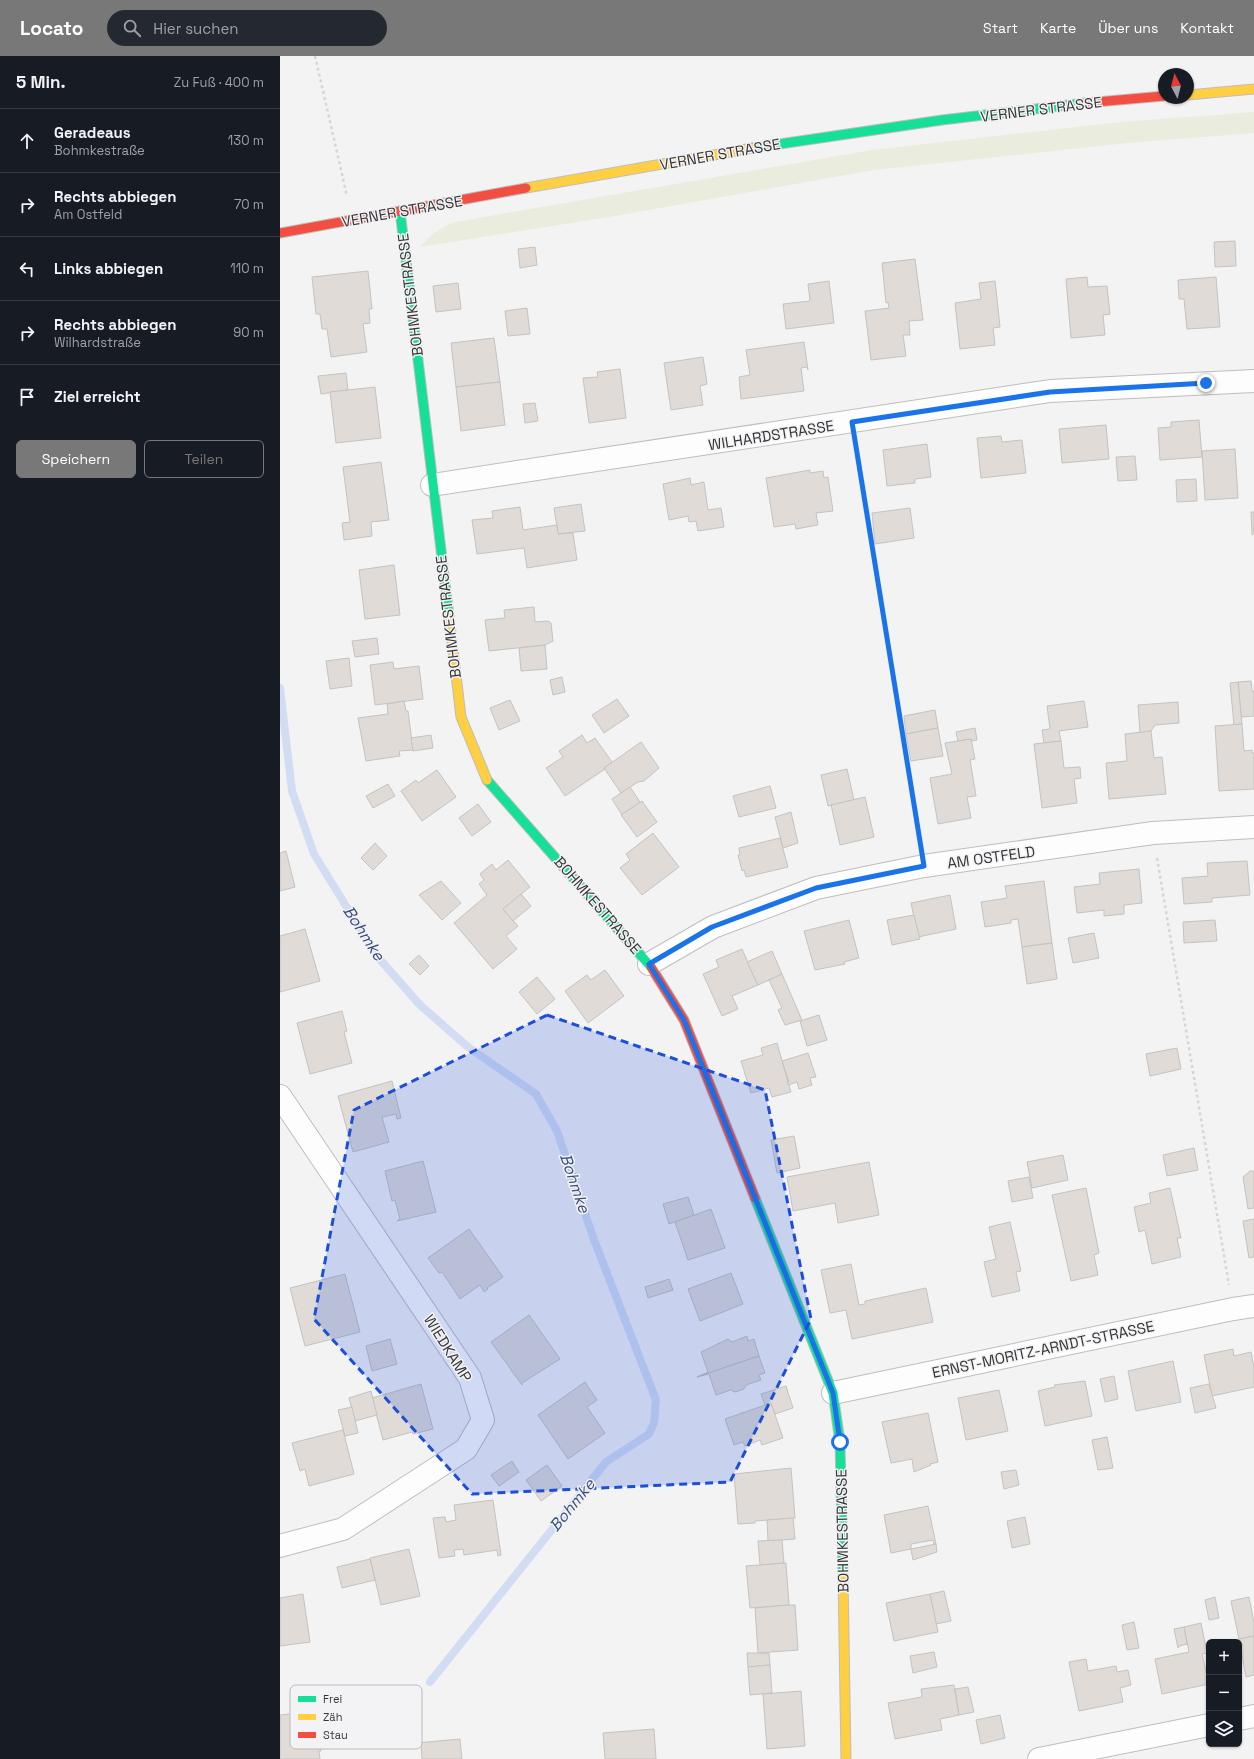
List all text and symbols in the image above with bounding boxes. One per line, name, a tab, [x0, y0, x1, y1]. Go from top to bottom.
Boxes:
search box	[107, 10, 387, 46]
text: Locato	[20, 16, 83, 41]
icon: search	[121, 17, 143, 39]
text: Hier suchen	[153, 19, 239, 38]
text: Start	[983, 19, 1018, 37]
text: Karte	[1040, 19, 1076, 37]
text: Über uns	[1098, 19, 1158, 37]
text: Kontakt	[1180, 19, 1234, 37]
north arrow	[1158, 68, 1194, 104]
text: 5 Min.	[16, 71, 66, 93]
text: Zu Fuß · 400 m	[174, 74, 264, 91]
street label: VERNER STRASSE	[979, 92, 1103, 126]
text: Geradeaus	[54, 123, 131, 142]
icon: ahead	[16, 130, 38, 152]
text: 130 m	[228, 132, 264, 149]
street label: VERNER STRASSE	[658, 134, 782, 174]
text: Bohmkestraße	[54, 142, 145, 159]
text: Rechts abbiegen	[54, 187, 176, 206]
street label: VERNER STRASSE	[340, 191, 464, 231]
icon: right	[16, 194, 38, 216]
text: 70 m	[234, 196, 264, 213]
text: Am Ostfeld	[54, 206, 122, 223]
street label: BOHMKESTRASSE	[393, 232, 427, 358]
icon: left	[16, 258, 38, 280]
text: Links abbiegen	[54, 259, 163, 278]
text: 110 m	[230, 260, 264, 277]
text: Rechts abbiegen	[54, 315, 176, 334]
icon: right	[16, 322, 38, 344]
text: 90 m	[233, 324, 264, 341]
text: Wilhardstraße	[54, 334, 141, 351]
route end	[1197, 374, 1215, 392]
icon: arrive	[16, 386, 38, 408]
text: Ziel erreicht	[54, 387, 141, 406]
street label: WILHARDSTRASSE	[707, 416, 835, 454]
button: Speichern	[16, 440, 136, 478]
button: Teilen	[144, 440, 264, 478]
street label: BOHMKESTRASSE	[431, 554, 465, 680]
street label: AM OSTFELD	[946, 841, 1036, 873]
street label: BOHMKESTRASSE	[550, 852, 646, 958]
water label: Bohmke	[338, 901, 390, 965]
water label: Bohmke	[555, 1150, 595, 1216]
street label: WIEDKAMP	[420, 1311, 476, 1385]
street label: ERNST-MORITZ-ARNDT-STRASSE	[930, 1316, 1156, 1382]
route start	[831, 1433, 849, 1451]
street label: BOHMKESTRASSE	[831, 1469, 853, 1593]
water label: Bohmke	[544, 1474, 600, 1536]
map controls	[1206, 1639, 1242, 1747]
button: +	[1206, 1639, 1242, 1675]
button: −	[1206, 1675, 1242, 1711]
legend	[290, 1685, 422, 1749]
text: Frei	[323, 1692, 342, 1706]
text: Zäh	[323, 1710, 342, 1724]
button: layers	[1206, 1711, 1242, 1747]
text: Stau	[323, 1728, 348, 1742]

